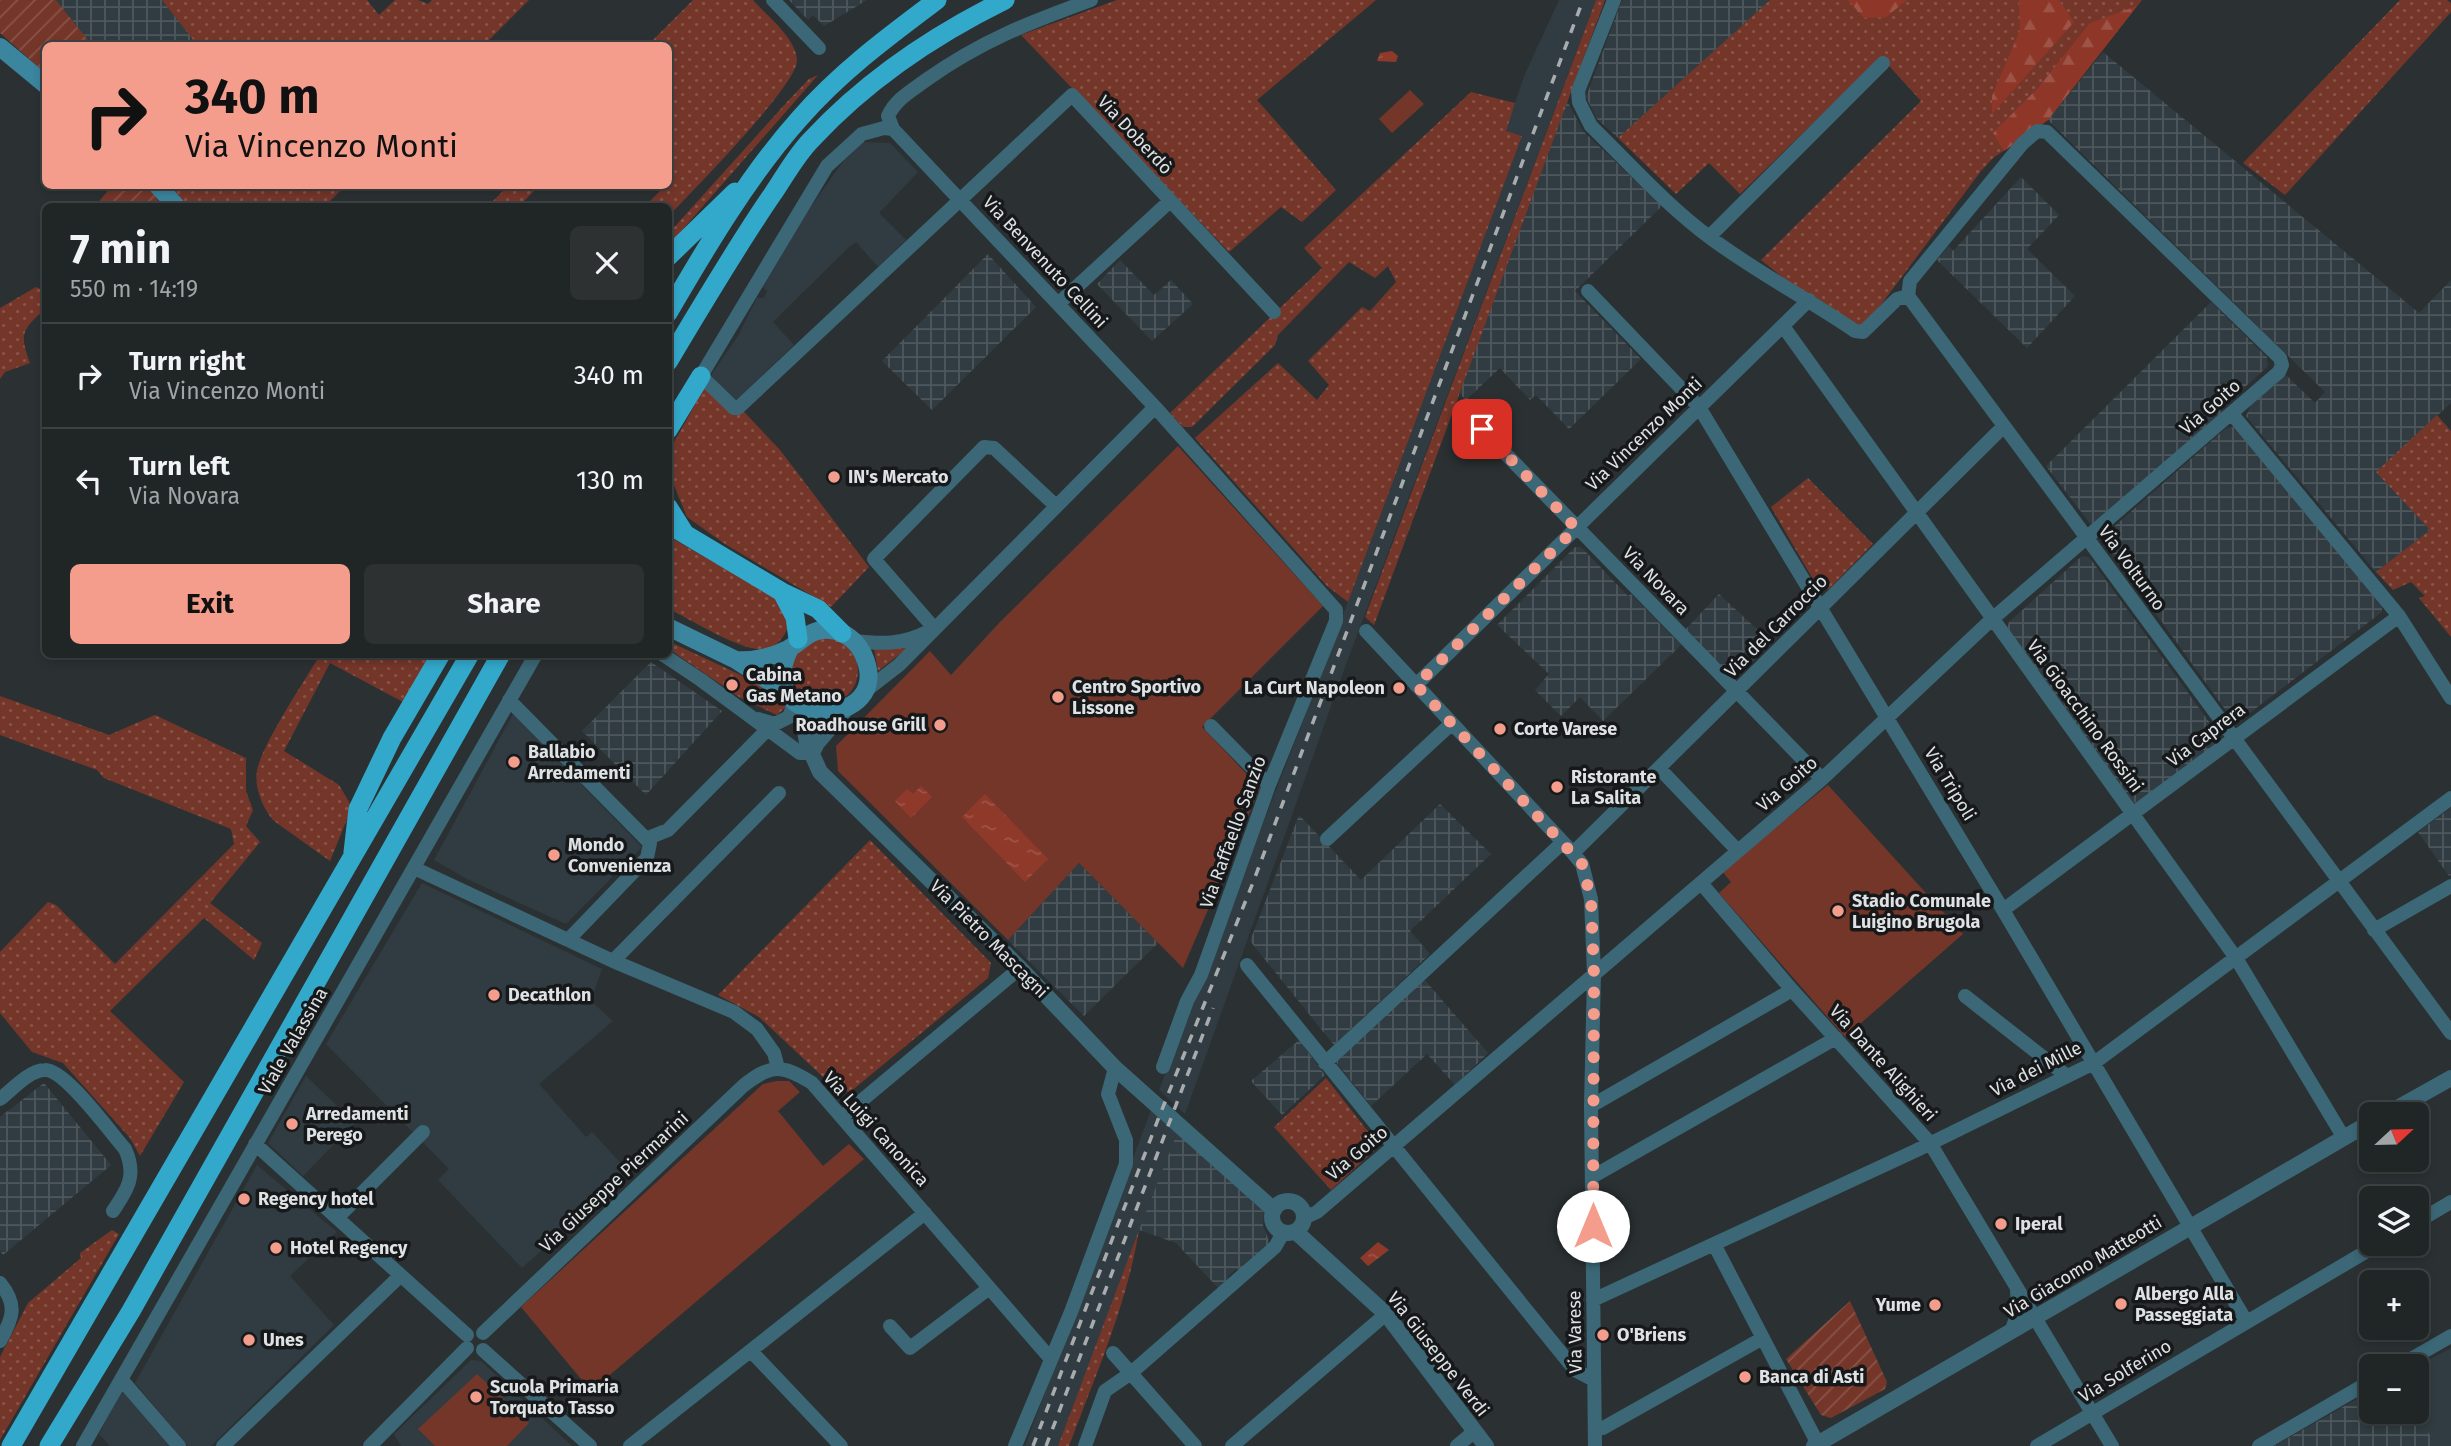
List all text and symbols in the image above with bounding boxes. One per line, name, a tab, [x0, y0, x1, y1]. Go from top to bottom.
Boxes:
text: 340 m	[185, 67, 320, 126]
icon: right	[70, 70, 161, 161]
street label: Via Doberdò	[1093, 91, 1177, 179]
text: Via Vincenzo Monti	[185, 127, 458, 165]
street label: Via Benvenuto Cellini	[978, 191, 1112, 333]
text: 7 min	[70, 224, 171, 274]
button: close	[570, 226, 644, 300]
text: 550 m · 14:19	[70, 275, 198, 303]
text: Turn right	[129, 346, 246, 377]
icon: right	[70, 357, 108, 395]
text: 340 m	[574, 360, 644, 391]
street label: Via Vincenzo Monti	[1581, 373, 1707, 495]
street label: Via Goito	[2175, 375, 2245, 439]
text: Via Vincenzo Monti	[129, 377, 325, 405]
pin	[1452, 399, 1512, 459]
icon: arrive	[1463, 410, 1501, 448]
text: Turn left	[129, 451, 230, 482]
icon: left	[70, 462, 108, 500]
text: 130 m	[576, 465, 644, 496]
place label: IN's Mercato	[848, 466, 948, 488]
marker: IN's Mercato	[826, 469, 842, 485]
text: Via Novara	[129, 482, 240, 510]
street label: Via Volturno	[2094, 521, 2170, 615]
street label: Via Novara	[1618, 542, 1694, 620]
button: Exit	[70, 564, 350, 644]
button: Share	[364, 564, 644, 644]
street label: Via del Carroccio	[1720, 570, 1832, 682]
street label: Via Gioacchino Rossini	[2022, 636, 2148, 796]
place label: Cabina Gas Metano	[746, 664, 842, 707]
place label: Centro Sportivo Lissone	[1072, 676, 1201, 719]
marker: Cabina Gas Metano	[724, 677, 740, 693]
place label: La Curt Napoleon	[1244, 677, 1385, 699]
marker: La Curt Napoleon	[1391, 680, 1407, 696]
marker: Centro Sportivo Lissone	[1050, 689, 1066, 705]
street label: Via Caprera	[2162, 698, 2250, 772]
place label: Roadhouse Grill	[795, 714, 927, 736]
marker: Roadhouse Grill	[932, 717, 948, 733]
place label: Corte Varese	[1514, 718, 1617, 740]
marker: Corte Varese	[1492, 721, 1508, 737]
place label: Ballabio Arredamenti	[527, 741, 631, 784]
street label: Via Tripoli	[1919, 743, 1981, 825]
street label: Via Goito	[1752, 752, 1822, 816]
street label: Via Raffaello Sanzio	[1195, 753, 1271, 911]
marker: Ballabio Arredamenti	[506, 754, 522, 770]
place label: Ristorante La Salita	[1571, 766, 1656, 809]
marker: Ristorante La Salita	[1549, 779, 1565, 795]
place label: Mondo Convenienza	[568, 834, 672, 877]
marker: Mondo Convenienza	[546, 847, 562, 863]
street label: Via Pietro Mascagni	[925, 875, 1053, 1003]
place label: Stadio Comunale Luigino Brugola	[1852, 890, 1991, 933]
marker: Stadio Comunale Luigino Brugola	[1830, 903, 1846, 919]
street label: Viale Valassina	[253, 983, 333, 1099]
place label: Decathlon	[508, 984, 591, 1006]
marker: Decathlon	[486, 987, 502, 1003]
street label: Via Dante Alighieri	[1825, 1000, 1941, 1126]
street label: Via dei Mille	[1987, 1037, 2085, 1101]
street label: Via Luigi Canonica	[818, 1067, 934, 1191]
north arrow	[2359, 1102, 2429, 1172]
map controls	[2359, 1102, 2429, 1424]
place label: Arredamenti Perego	[305, 1103, 409, 1146]
street label: Via Giuseppe Piermarini	[535, 1107, 693, 1257]
marker: Arredamenti Perego	[284, 1116, 300, 1132]
street label: Via Goito	[1322, 1121, 1392, 1185]
button: layers	[2359, 1186, 2429, 1256]
place label: Regency hotel	[258, 1188, 374, 1210]
position arrow	[1556, 1189, 1630, 1263]
marker: Regency hotel	[236, 1191, 252, 1207]
street label: Via Giacomo Matteotti	[2000, 1211, 2166, 1323]
place label: Iperal	[2015, 1213, 2063, 1235]
marker: Iperal	[1993, 1216, 2009, 1232]
place label: Hotel Regency	[290, 1237, 408, 1259]
marker: Hotel Regency	[268, 1240, 284, 1256]
button: +	[2359, 1270, 2429, 1340]
place label: Albergo Alla Passeggiata	[2134, 1283, 2234, 1326]
street label: Via Giuseppe Verdi	[1382, 1287, 1494, 1421]
street label: Via Varese	[1563, 1290, 1587, 1374]
place label: Yume	[1875, 1294, 1921, 1316]
marker: Albergo Alla Passeggiata	[2113, 1296, 2129, 1312]
marker: Yume	[1927, 1297, 1943, 1313]
place label: O'Briens	[1617, 1324, 1686, 1346]
marker: O'Briens	[1595, 1327, 1611, 1343]
place label: Unes	[263, 1329, 304, 1351]
marker: Unes	[241, 1332, 257, 1348]
street label: Via Solferino	[2075, 1335, 2175, 1407]
button: −	[2359, 1354, 2429, 1424]
place label: Banca di Asti	[1759, 1366, 1864, 1388]
marker: Banca di Asti	[1737, 1369, 1753, 1385]
place label: Scuola Primaria Torquato Tasso	[490, 1376, 619, 1419]
marker: Scuola Primaria Torquato Tasso	[468, 1389, 484, 1405]

